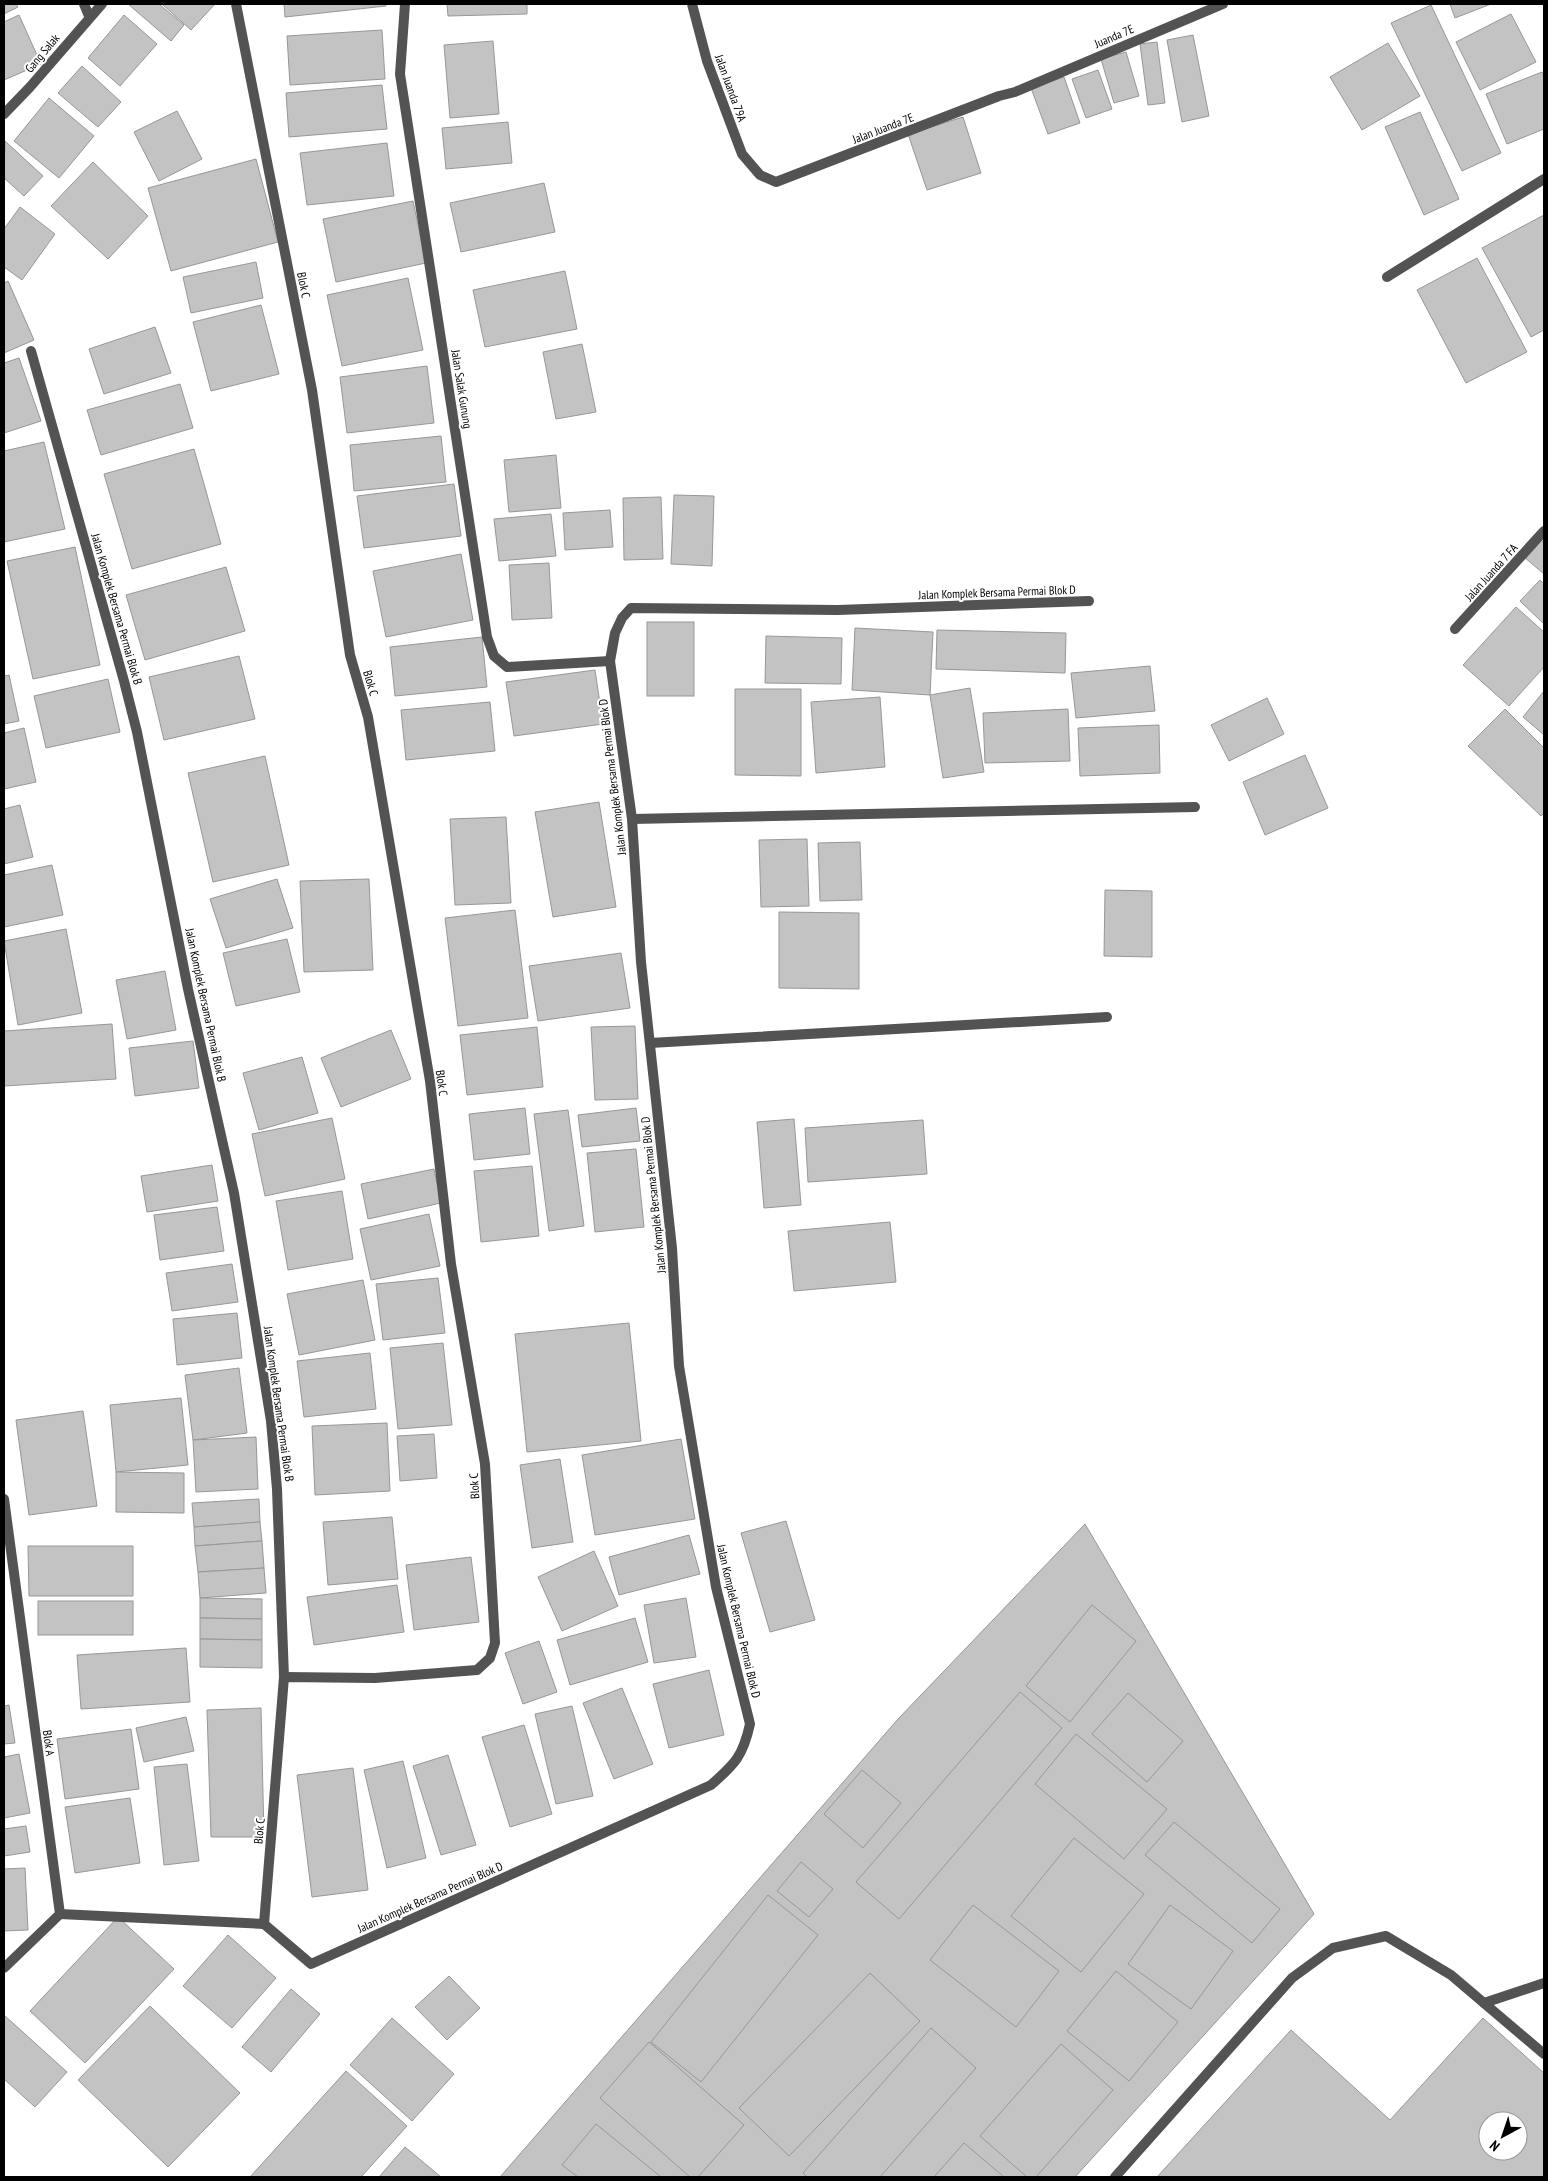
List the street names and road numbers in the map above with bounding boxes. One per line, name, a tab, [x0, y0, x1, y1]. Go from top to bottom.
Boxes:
street label: Juanda 7E	[1091, 21, 1136, 51]
street label: Gang Salak	[22, 30, 63, 75]
street label: Jalan Juanda 79A	[712, 51, 750, 124]
street label: Jalan Juanda 7E	[849, 109, 916, 147]
street label: Blok C	[294, 271, 314, 300]
street label: Jalan Salak Gunung	[448, 348, 476, 429]
street label: Jalan Komplek Bersama Permai Blok B	[88, 531, 146, 687]
street label: Jalan Juanda 7 FA	[1461, 540, 1521, 604]
street label: Jalan Komplek Bersama Permai Blok D	[917, 582, 1076, 602]
street label: Blok C	[360, 668, 382, 698]
street label: Jalan Komplek Bersama Permai Blok D	[595, 698, 629, 857]
street label: Jalan Komplek Bersama Permai Blok B	[182, 926, 230, 1083]
street label: Blok C	[433, 1069, 451, 1097]
street label: Jalan Komplek Bersama Permai Blok D	[637, 1116, 669, 1275]
street label: Jalan Komplek Bersama Permai Blok B	[261, 1324, 297, 1483]
street label: Blok C	[466, 1472, 482, 1499]
street label: Jalan Komplek Bersama Permai Blok D	[714, 1542, 764, 1699]
street label: Blok A	[40, 1729, 58, 1757]
street label: Blok C	[250, 1817, 268, 1845]
street label: Jalan Komplek Bersama Permai Blok D	[354, 1858, 505, 1936]

